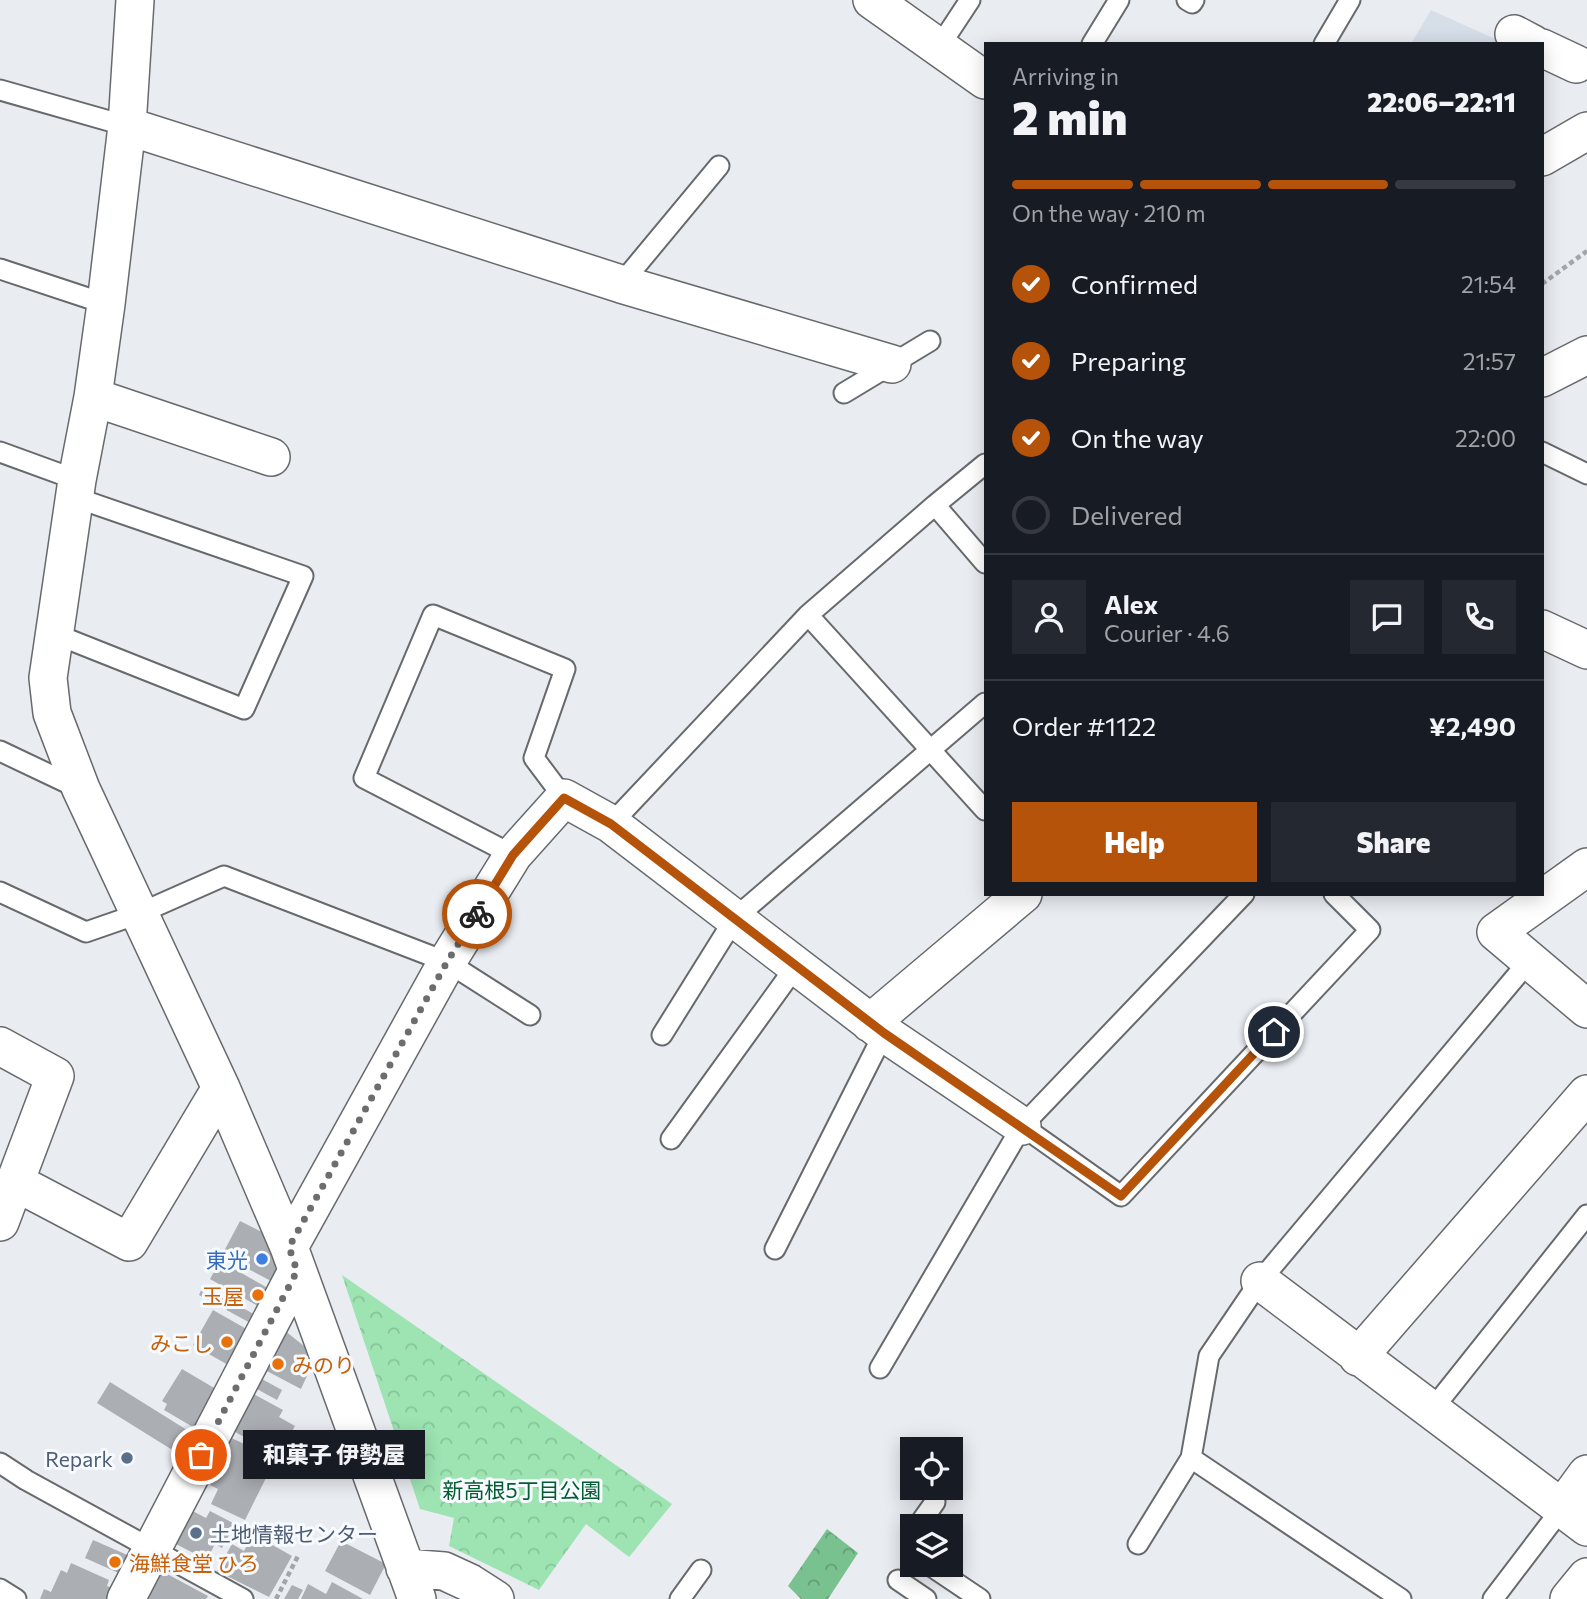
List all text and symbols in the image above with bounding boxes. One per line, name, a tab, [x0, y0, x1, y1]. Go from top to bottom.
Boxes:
text: Arriving in	[1012, 62, 1119, 90]
text: 22:06–22:11	[1367, 86, 1516, 117]
text: 2 min	[1012, 88, 1128, 144]
text: On the way · 210 m	[1012, 199, 1206, 227]
icon: check	[1012, 265, 1050, 303]
text: Confirmed	[1071, 268, 1198, 299]
text: 21:54	[1461, 270, 1516, 298]
icon: check	[1012, 342, 1050, 380]
text: Preparing	[1071, 345, 1186, 376]
text: 21:57	[1463, 347, 1516, 375]
icon: check	[1012, 419, 1050, 457]
text: On the way	[1071, 422, 1204, 453]
text: 22:00	[1455, 424, 1516, 452]
text: Delivered	[1071, 499, 1182, 530]
button: person	[1012, 580, 1086, 654]
button: chat	[1350, 580, 1424, 654]
button: phone	[1442, 580, 1516, 654]
text: Alex	[1104, 588, 1158, 619]
text: Courier · 4.6	[1104, 619, 1230, 647]
text: Order #1122	[1012, 710, 1156, 741]
text: ¥2,490	[1429, 710, 1516, 741]
button: Help	[1012, 802, 1257, 882]
button: Share	[1271, 802, 1516, 882]
courier	[442, 879, 512, 949]
icon: bike	[458, 895, 496, 933]
pin	[1244, 1002, 1304, 1062]
icon: home	[1255, 1013, 1293, 1051]
place label: 東光	[206, 1247, 248, 1272]
marker: 東光	[254, 1251, 270, 1267]
place label: 玉屋	[202, 1283, 244, 1308]
marker: 玉屋	[250, 1287, 266, 1303]
place label: みこし	[150, 1330, 213, 1355]
marker: みこし	[219, 1334, 235, 1350]
place label: みのり	[292, 1352, 355, 1377]
marker: みのり	[270, 1356, 286, 1372]
pin	[171, 1425, 231, 1485]
callout: 和菓子 伊勢屋	[243, 1430, 425, 1480]
icon: bag	[182, 1436, 220, 1474]
map controls	[900, 1437, 963, 1577]
button: locate	[900, 1437, 963, 1500]
text: 和菓子 伊勢屋	[263, 1440, 405, 1468]
place label: Repark	[45, 1446, 113, 1471]
marker: Repark	[119, 1450, 135, 1466]
park label: 新高根5丁目公園	[442, 1477, 602, 1502]
button: layers	[900, 1514, 963, 1577]
place label: 土地情報センター	[210, 1521, 378, 1546]
marker: 土地情報センター	[188, 1525, 204, 1541]
place label: 海鮮食堂 ひろ	[129, 1550, 259, 1575]
marker: 海鮮食堂 ひろ	[107, 1554, 123, 1570]

